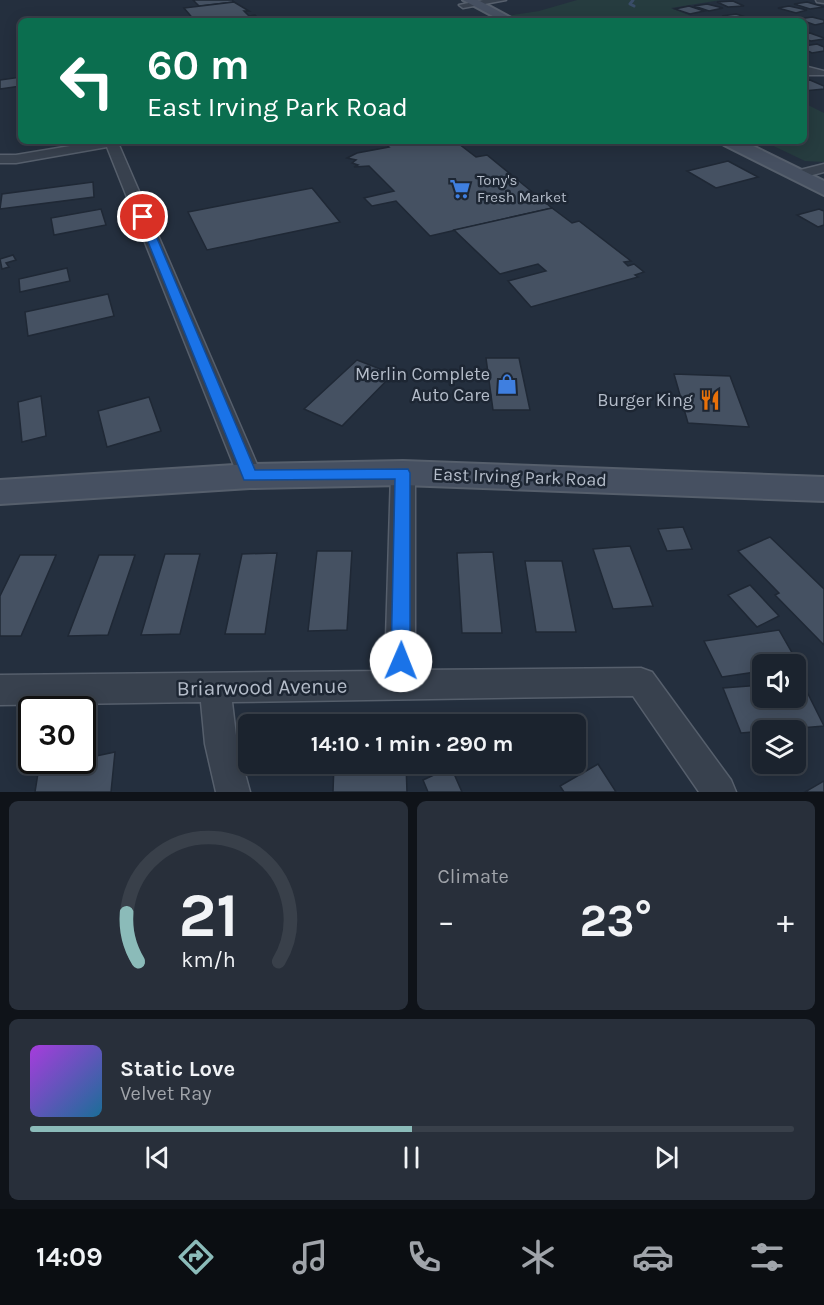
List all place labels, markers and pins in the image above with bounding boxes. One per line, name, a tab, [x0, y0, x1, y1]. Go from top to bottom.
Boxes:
place label: Tony's Fresh Market	[477, 171, 567, 206]
supermarket icon: Tony's Fresh Market	[448, 177, 472, 201]
pin	[117, 191, 168, 242]
place label: Merlin Complete Auto Care	[355, 363, 490, 406]
shop icon: Merlin Complete Auto Care	[495, 372, 519, 396]
restaurant icon: Burger King	[698, 388, 722, 412]
place label: Burger King	[597, 389, 693, 411]

